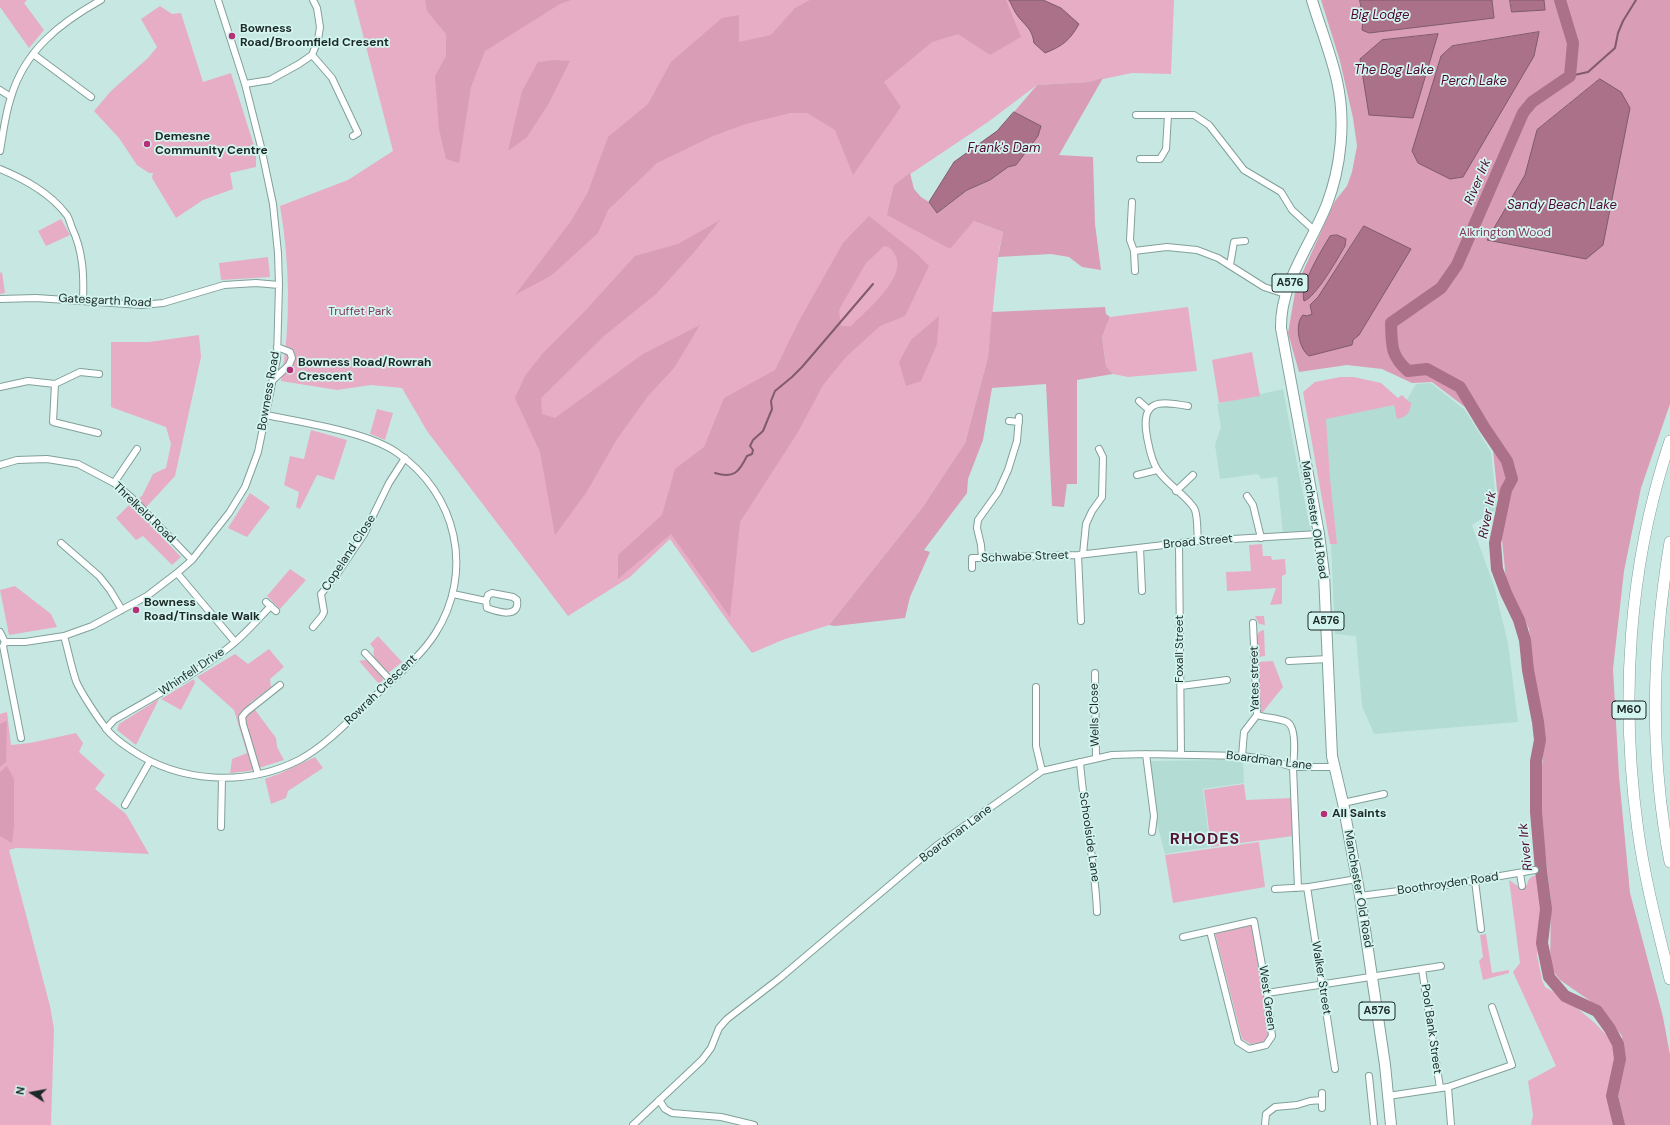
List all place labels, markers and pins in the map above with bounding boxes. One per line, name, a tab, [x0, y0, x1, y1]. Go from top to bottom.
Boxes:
place label: Bowness Road/Broomfield Cresent	[240, 22, 389, 50]
marker: Bowness Road/Broomfield Cresent	[227, 31, 237, 41]
place label: Demesne Community Centre	[155, 130, 268, 158]
marker: Demesne Community Centre	[142, 139, 152, 149]
place label: Bowness Road/Rowrah Crescent	[298, 356, 431, 384]
marker: Bowness Road/Rowrah Crescent	[285, 365, 295, 375]
place label: Bowness Road/Tinsdale Walk	[144, 596, 260, 624]
marker: Bowness Road/Tinsdale Walk	[131, 605, 141, 615]
place label: All Saints	[1332, 807, 1386, 821]
marker: All Saints	[1319, 809, 1329, 819]

